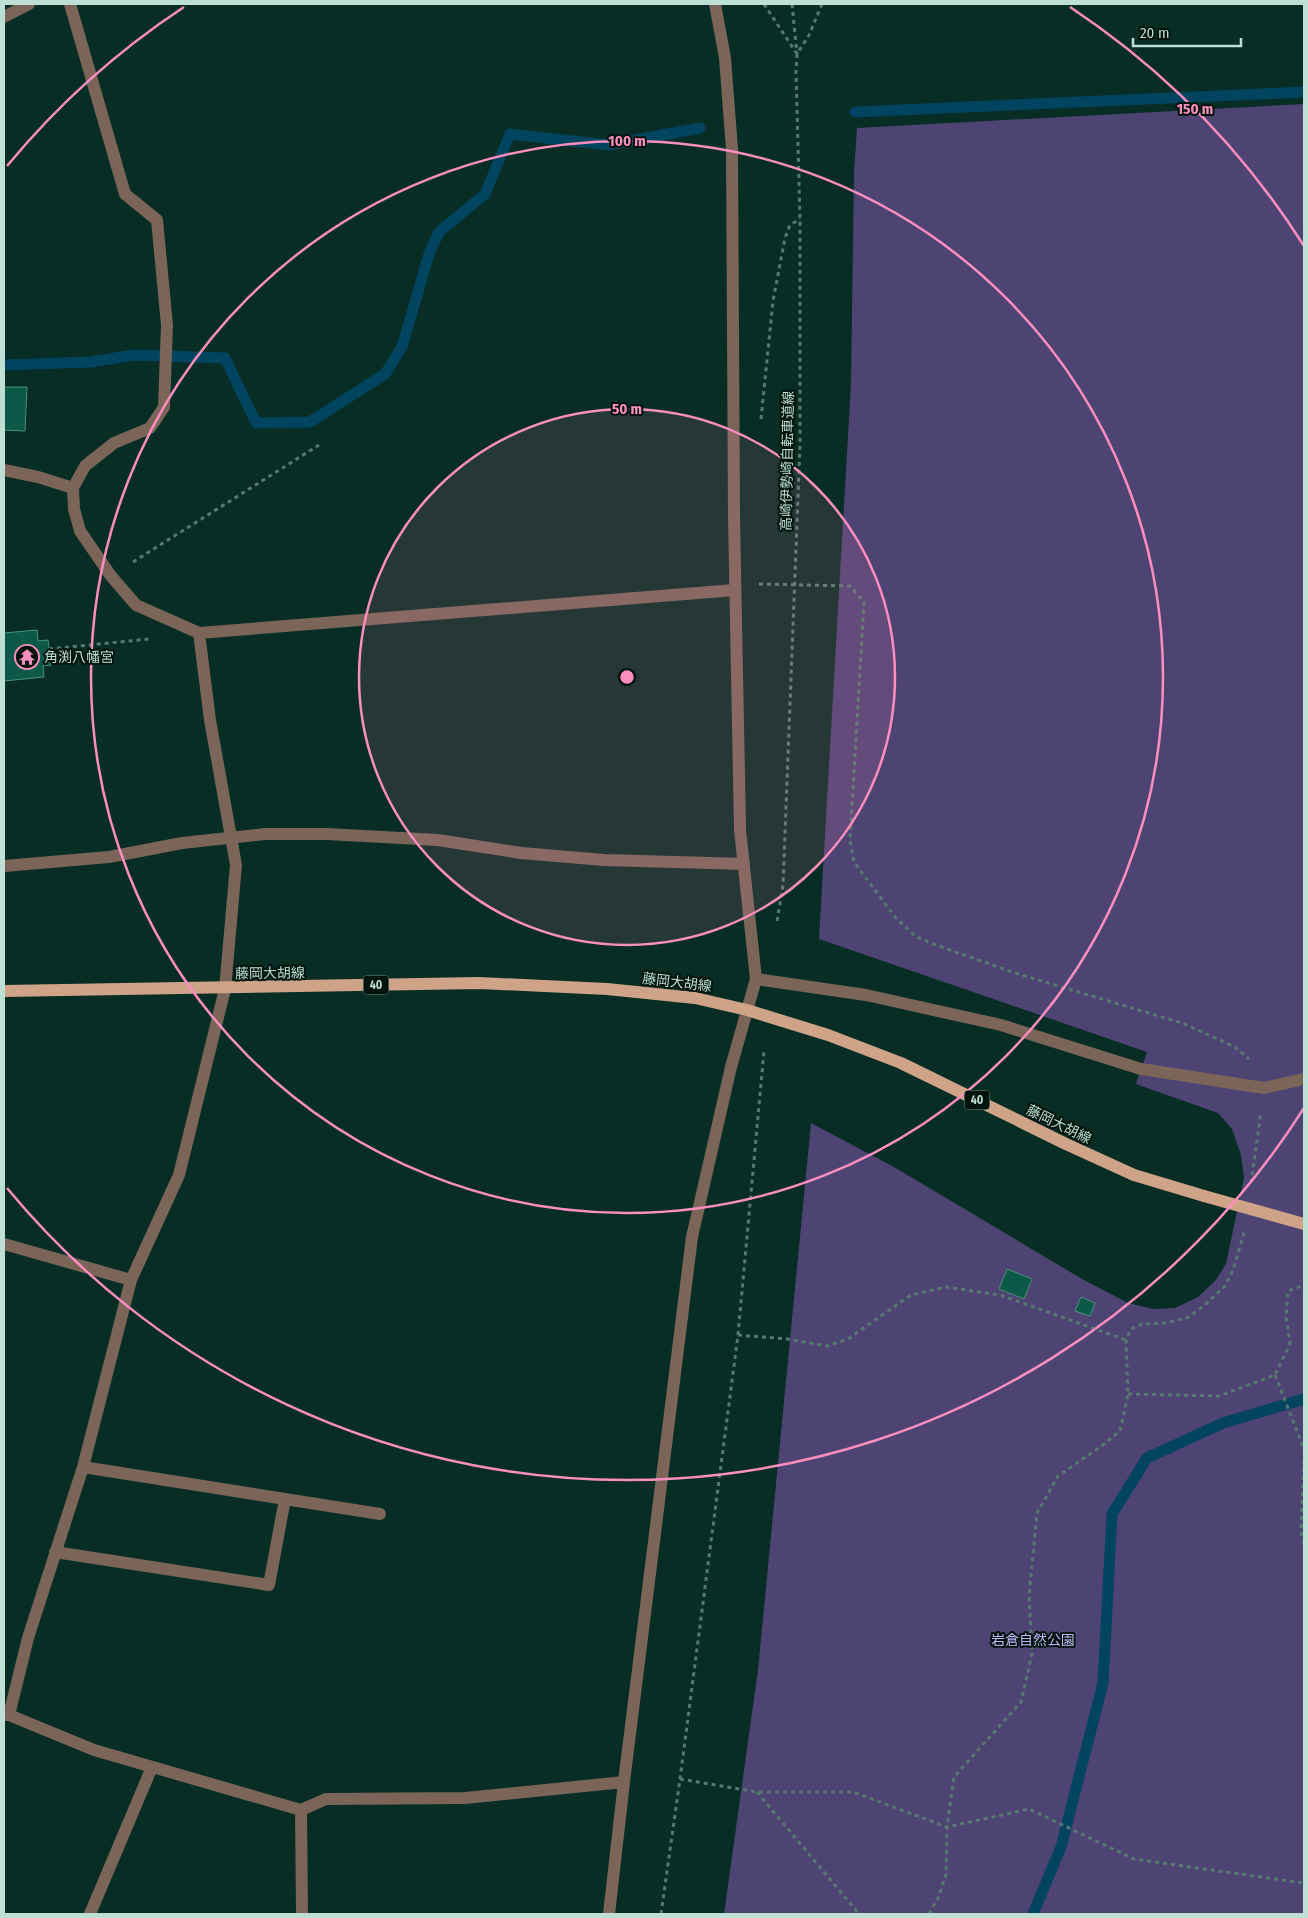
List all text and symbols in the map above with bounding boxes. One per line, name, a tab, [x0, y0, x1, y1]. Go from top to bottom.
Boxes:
scale bar	[1133, 15, 1240, 47]
text: 20 m	[1140, 24, 1170, 42]
text: 150 m	[1177, 100, 1213, 118]
text: 100 m	[608, 132, 646, 150]
street label: 高崎伊勢崎自転車道線	[778, 391, 797, 531]
text: 50 m	[612, 400, 642, 418]
temple icon: 角渕八幡宮	[14, 644, 40, 670]
place label: 角渕八幡宮	[44, 649, 114, 666]
centre of rings	[618, 668, 636, 686]
street label: 藤岡大胡線	[235, 964, 305, 983]
street label: 藤岡大胡線	[641, 970, 713, 995]
road number: 40	[364, 976, 388, 994]
road number: 40	[964, 1090, 990, 1110]
street label: 藤岡大胡線	[1024, 1101, 1094, 1147]
park label: 岩倉自然公園	[991, 1632, 1075, 1649]

